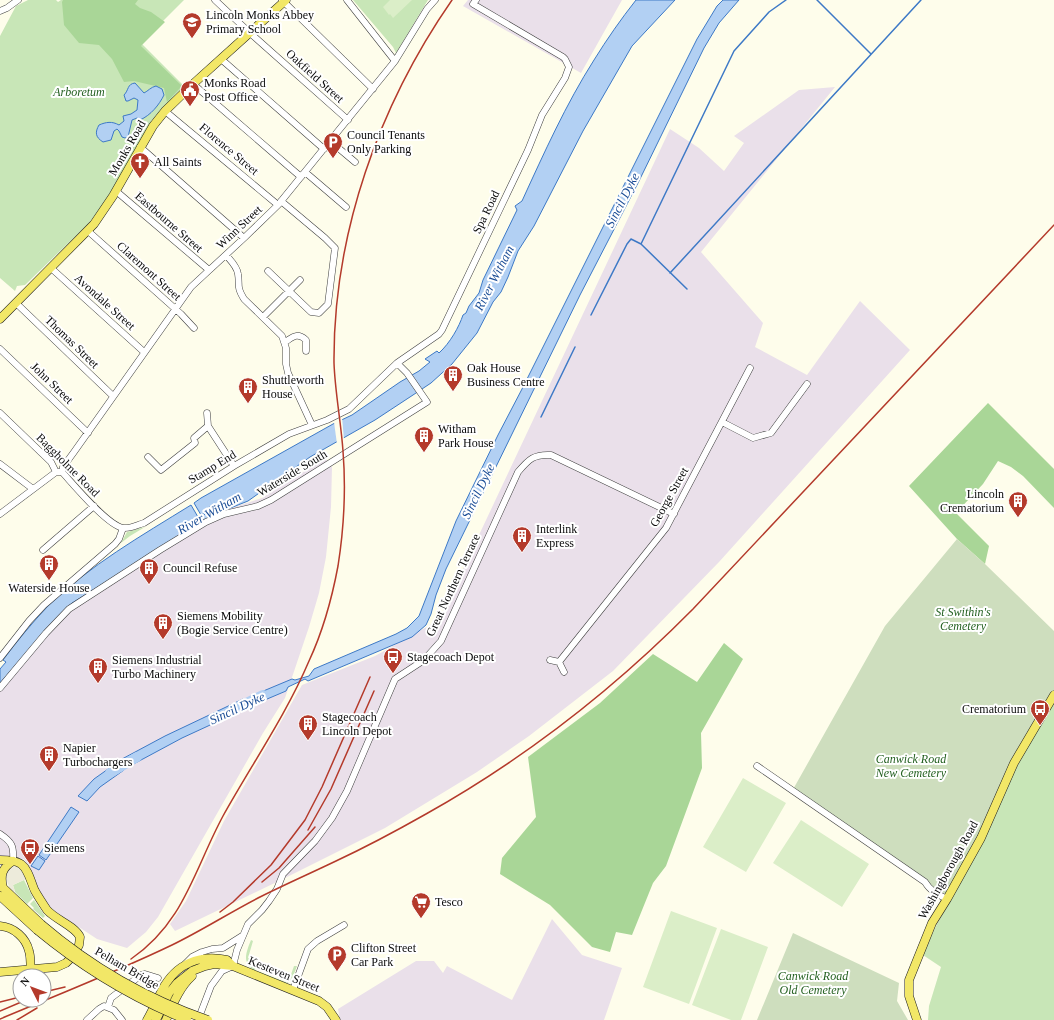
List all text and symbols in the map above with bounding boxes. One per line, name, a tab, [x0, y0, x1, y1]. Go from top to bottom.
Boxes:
place label: Lincoln Monks Abbey Primary School	[206, 8, 314, 36]
school or university icon: Lincoln Monks Abbey Primary School	[181, 11, 203, 39]
street label: Oakfield Street	[283, 46, 347, 106]
place label: Monks Road Post Office	[204, 76, 266, 104]
public building icon: Monks Road Post Office	[179, 79, 201, 107]
park label: Arboretum	[52, 85, 105, 99]
street label: Monks Road	[106, 118, 148, 178]
street label: Florence Street	[197, 120, 262, 178]
place label: Council Tenants Only Parking	[347, 128, 425, 156]
parking icon: Council Tenants Only Parking	[322, 131, 344, 159]
church icon: All Saints	[129, 151, 151, 179]
place label: All Saints	[154, 155, 202, 169]
water label: Sincil Dyke	[602, 170, 642, 230]
street label: Spa Road	[470, 188, 502, 236]
street label: Eastbourne Street	[132, 189, 206, 256]
street label: Winn Street	[213, 202, 265, 252]
street label: Claremont Street	[114, 238, 185, 304]
water label: River Witham	[471, 243, 517, 314]
street label: Avondale Street	[72, 271, 139, 333]
street label: Thomas Street	[42, 313, 102, 372]
street label: John Street	[28, 359, 77, 407]
place label: Oak House Business Centre	[467, 361, 545, 389]
building icon: Oak House Business Centre	[442, 364, 464, 392]
place label: Shuttleworth House	[262, 373, 324, 401]
building icon: Shuttleworth House	[237, 376, 259, 404]
place label: Witham Park House	[438, 422, 494, 450]
building icon: Witham Park House	[413, 425, 435, 453]
street label: Baggholme Road	[33, 430, 103, 500]
street label: Stamp End	[186, 447, 238, 487]
street label: Waterside South	[255, 447, 329, 499]
water label: Sincil Dyke	[458, 461, 498, 521]
street label: George Street	[647, 464, 691, 529]
place label: Lincoln Crematorium	[940, 487, 1005, 515]
water label: River Witham	[174, 489, 244, 538]
building icon: Lincoln Crematorium	[1007, 490, 1029, 518]
place label: Interlink Express	[536, 522, 577, 550]
building icon: Interlink Express	[511, 525, 533, 553]
street label: Great Northern Terrace	[423, 531, 483, 639]
building icon: Waterside House	[38, 553, 60, 581]
building icon: Council Refuse	[138, 557, 160, 585]
place label: Council Refuse	[163, 561, 237, 575]
place label: Waterside House	[8, 581, 90, 595]
park label: St Swithin's Cemetery	[935, 605, 991, 633]
place label: Siemens Mobility (Bogie Service Centre)	[177, 609, 288, 637]
building icon: Siemens Mobility (Bogie Service Centre)	[152, 612, 174, 640]
bus stop icon: Stagecoach Depot	[382, 646, 404, 674]
place label: Stagecoach Depot	[407, 650, 495, 664]
place label: Siemens Industrial Turbo Machinery	[112, 653, 202, 681]
building icon: Siemens Industrial Turbo Machinery	[87, 656, 109, 684]
water label: Sincil Dyke	[207, 689, 267, 727]
bus stop icon: Crematorium	[1029, 698, 1051, 726]
place label: Crematorium	[962, 702, 1027, 716]
place label: Stagecoach Lincoln Depot	[322, 710, 392, 738]
building icon: Stagecoach Lincoln Depot	[297, 713, 319, 741]
place label: Napier Turbochargers	[63, 741, 133, 769]
building icon: Napier Turbochargers	[38, 744, 60, 772]
park label: Canwick Road New Cemetery	[875, 752, 947, 780]
street label: Washingborough Road	[915, 818, 981, 922]
bus stop icon: Siemens	[19, 837, 41, 865]
place label: Siemens	[44, 841, 85, 855]
supermarket icon: Tesco	[410, 891, 432, 919]
place label: Tesco	[435, 895, 463, 909]
place label: Clifton Street Car Park	[351, 941, 417, 969]
street label: Pelham Bridge	[92, 944, 162, 992]
parking icon: Clifton Street Car Park	[326, 944, 348, 972]
street label: Kesteven Street	[246, 953, 322, 995]
north arrow	[12, 968, 52, 1008]
park label: Canwick Road Old Cemetery	[778, 969, 849, 997]
text: N	[17, 974, 32, 988]

